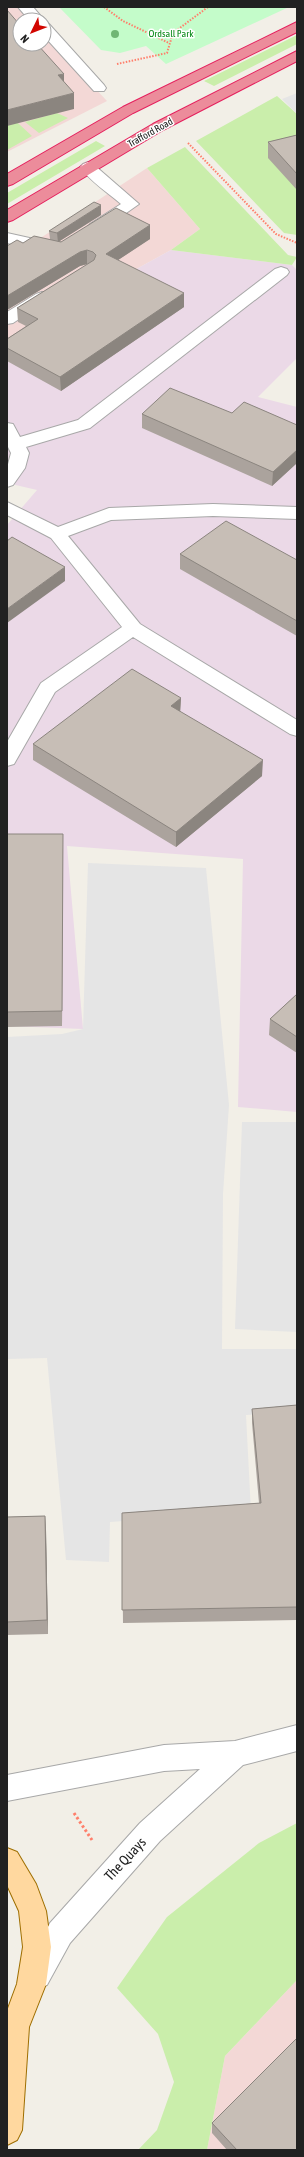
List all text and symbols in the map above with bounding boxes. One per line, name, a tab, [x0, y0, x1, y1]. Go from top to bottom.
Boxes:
north arrow	[12, 12, 52, 52]
park label: Ordsall Park	[148, 28, 194, 39]
text: N	[18, 32, 31, 45]
street label: Trafford Road	[126, 116, 175, 149]
street label: The Quays	[101, 1834, 149, 1884]

